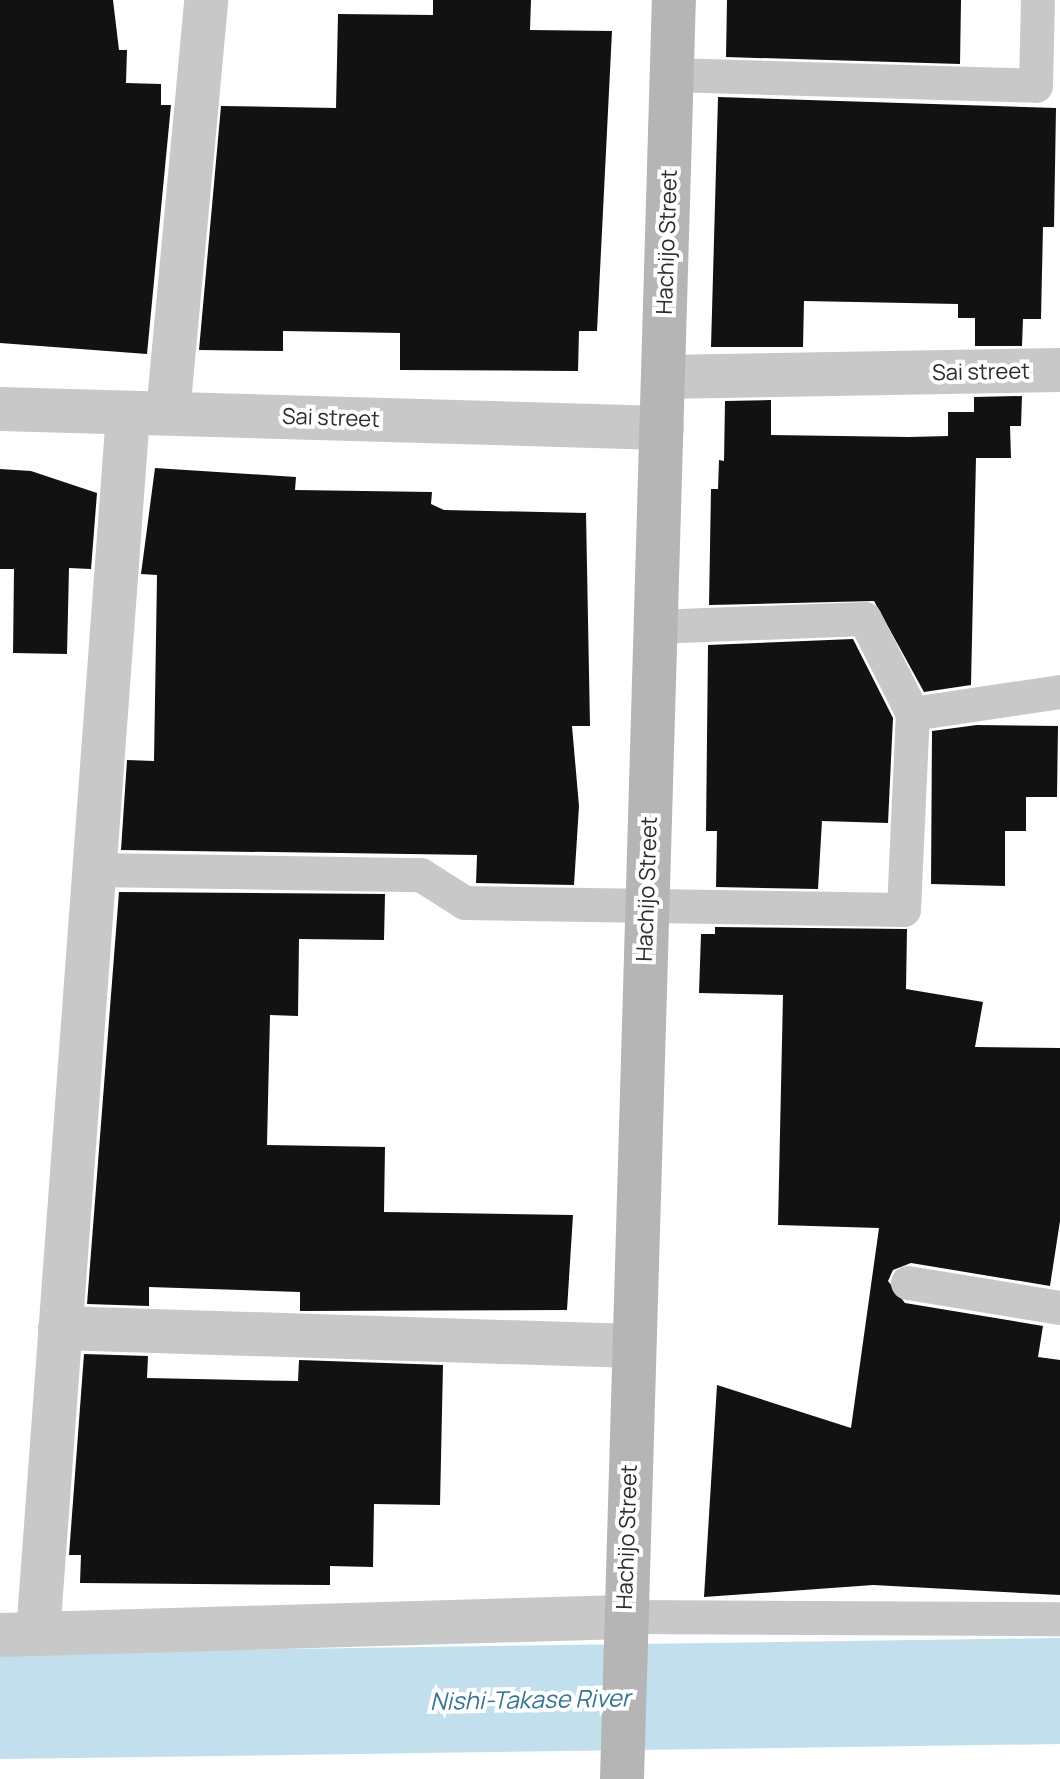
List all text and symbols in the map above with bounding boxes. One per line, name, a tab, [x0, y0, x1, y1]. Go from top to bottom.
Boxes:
street label: Hachijo Street	[651, 169, 683, 315]
street label: Sai street	[932, 358, 1030, 386]
street label: Sai street	[282, 403, 380, 433]
street label: Hachijo Street	[631, 816, 663, 962]
street label: Hachijo Street	[611, 1464, 643, 1610]
water label: Nishi-Takase River	[430, 1683, 630, 1715]

